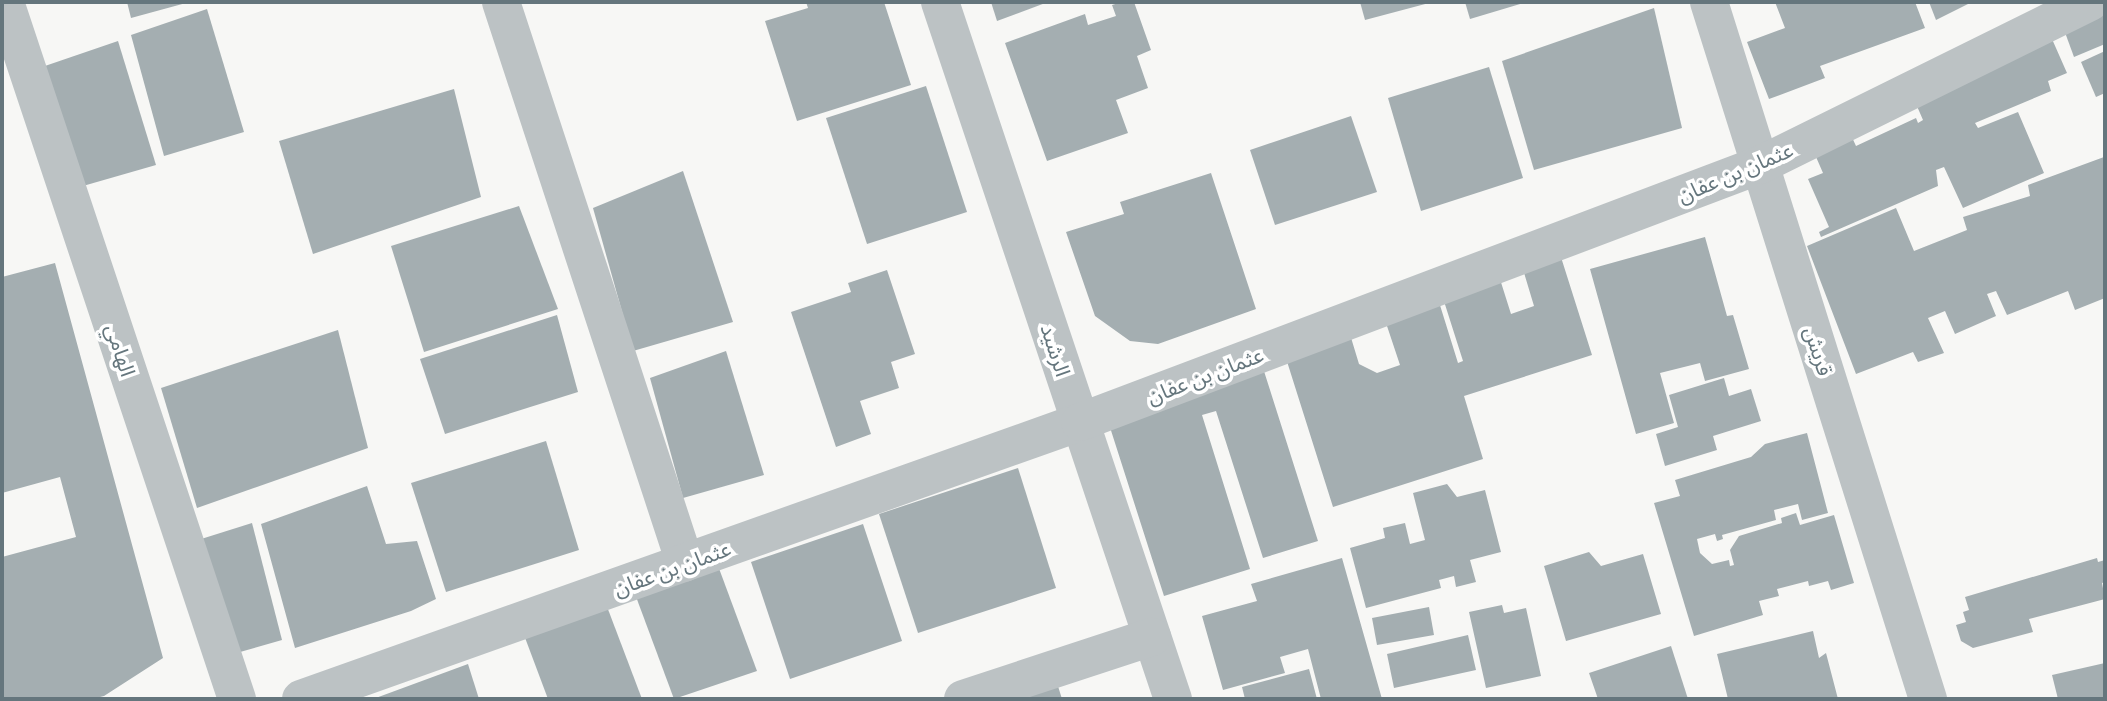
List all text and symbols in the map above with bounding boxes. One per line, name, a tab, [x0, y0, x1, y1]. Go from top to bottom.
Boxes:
street label: عثمان بن عفان	[1674, 136, 1796, 208]
street label: الهامي	[101, 321, 141, 379]
street label: الرشيد	[1036, 321, 1076, 379]
street label: قريش	[1800, 323, 1838, 379]
street label: عثمان بن عفان	[1143, 341, 1267, 409]
street label: عثمان بن عفان	[610, 535, 734, 601]

